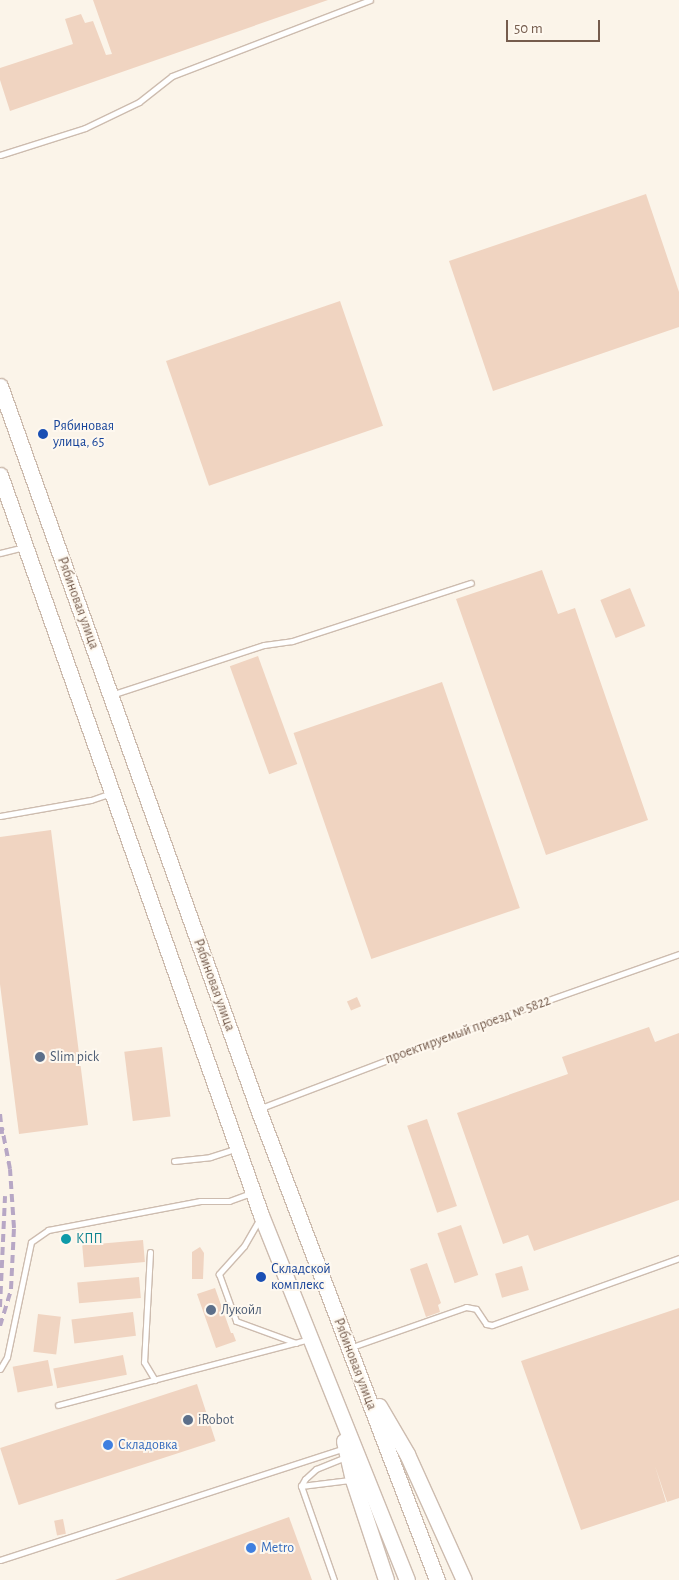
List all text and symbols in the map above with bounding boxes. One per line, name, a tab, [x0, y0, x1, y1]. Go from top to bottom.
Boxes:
scale bar	[509, 10, 603, 42]
text: 50 m	[514, 21, 543, 36]
place label: Рябиновая улица, 65	[53, 418, 114, 451]
marker: Рябиновая улица, 65	[37, 428, 49, 440]
street label: Рябиновая улица	[54, 555, 102, 651]
street label: Рябиновая улица	[190, 937, 238, 1033]
street label: проектируемый проезд № 5822	[383, 992, 553, 1068]
place label: Slim pick	[50, 1049, 99, 1065]
marker: Slim pick	[34, 1051, 46, 1063]
place label: КПП	[76, 1231, 103, 1247]
marker: КПП	[60, 1233, 72, 1245]
place label: Складской комплекс	[271, 1261, 331, 1294]
marker: Складской комплекс	[255, 1271, 267, 1283]
place label: Лукойл	[221, 1302, 262, 1318]
marker: Лукойл	[205, 1304, 217, 1316]
street label: Рябиновая улица	[330, 1316, 380, 1412]
place label: iRobot	[198, 1412, 234, 1428]
marker: iRobot	[182, 1414, 194, 1426]
place label: Складовка	[118, 1437, 178, 1453]
marker: Складовка	[102, 1439, 114, 1451]
place label: Metro	[261, 1540, 294, 1556]
marker: Metro	[245, 1542, 257, 1554]

